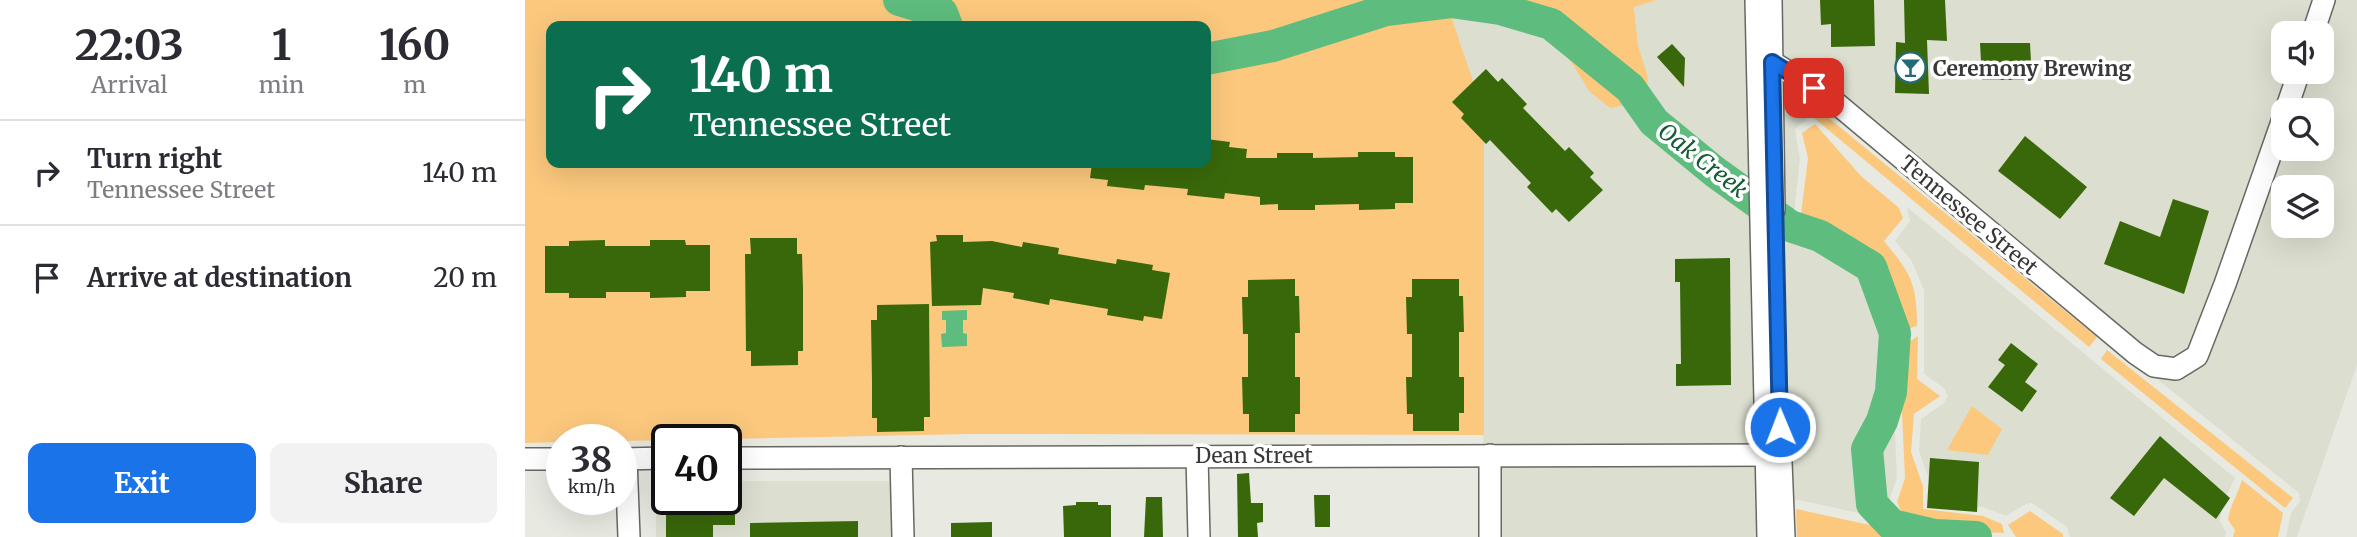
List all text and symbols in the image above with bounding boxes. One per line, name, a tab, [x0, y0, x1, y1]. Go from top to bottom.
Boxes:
text: 22:03	[75, 19, 184, 71]
text: 1	[272, 19, 291, 71]
text: 160	[379, 19, 450, 71]
map controls	[2271, 21, 2334, 238]
button: sound	[2271, 21, 2334, 84]
text: 140 m	[689, 44, 833, 105]
icon: right	[574, 49, 665, 140]
bar icon: Ceremony Brewing	[1893, 51, 1927, 85]
place label: Ceremony Brewing	[1933, 55, 2131, 82]
pin	[1784, 58, 1844, 118]
icon: arrive	[1795, 69, 1833, 107]
text: Arrival	[91, 70, 168, 99]
text: min	[259, 70, 304, 99]
text: m	[403, 70, 426, 99]
button: search	[2271, 98, 2334, 161]
text: Tennessee Street	[689, 105, 951, 145]
water label: Oak Creek	[1653, 116, 1754, 204]
text: Turn right	[87, 142, 222, 175]
street label: Tennessee Street	[1894, 149, 2044, 281]
icon: right	[28, 154, 66, 192]
text: 140 m	[422, 156, 497, 189]
text: Tennessee Street	[87, 175, 275, 204]
button: layers	[2271, 175, 2334, 238]
icon: arrive	[28, 259, 66, 297]
text: Arrive at destination	[87, 261, 352, 294]
text: 20 m	[433, 261, 497, 294]
position arrow	[1743, 390, 1817, 464]
speed limit sign: 40	[651, 424, 742, 515]
text: 38	[571, 438, 612, 482]
street label: Dean Street	[1195, 442, 1313, 469]
button: Exit	[28, 443, 256, 523]
button: Share	[270, 443, 497, 523]
text: km/h	[568, 475, 615, 498]

